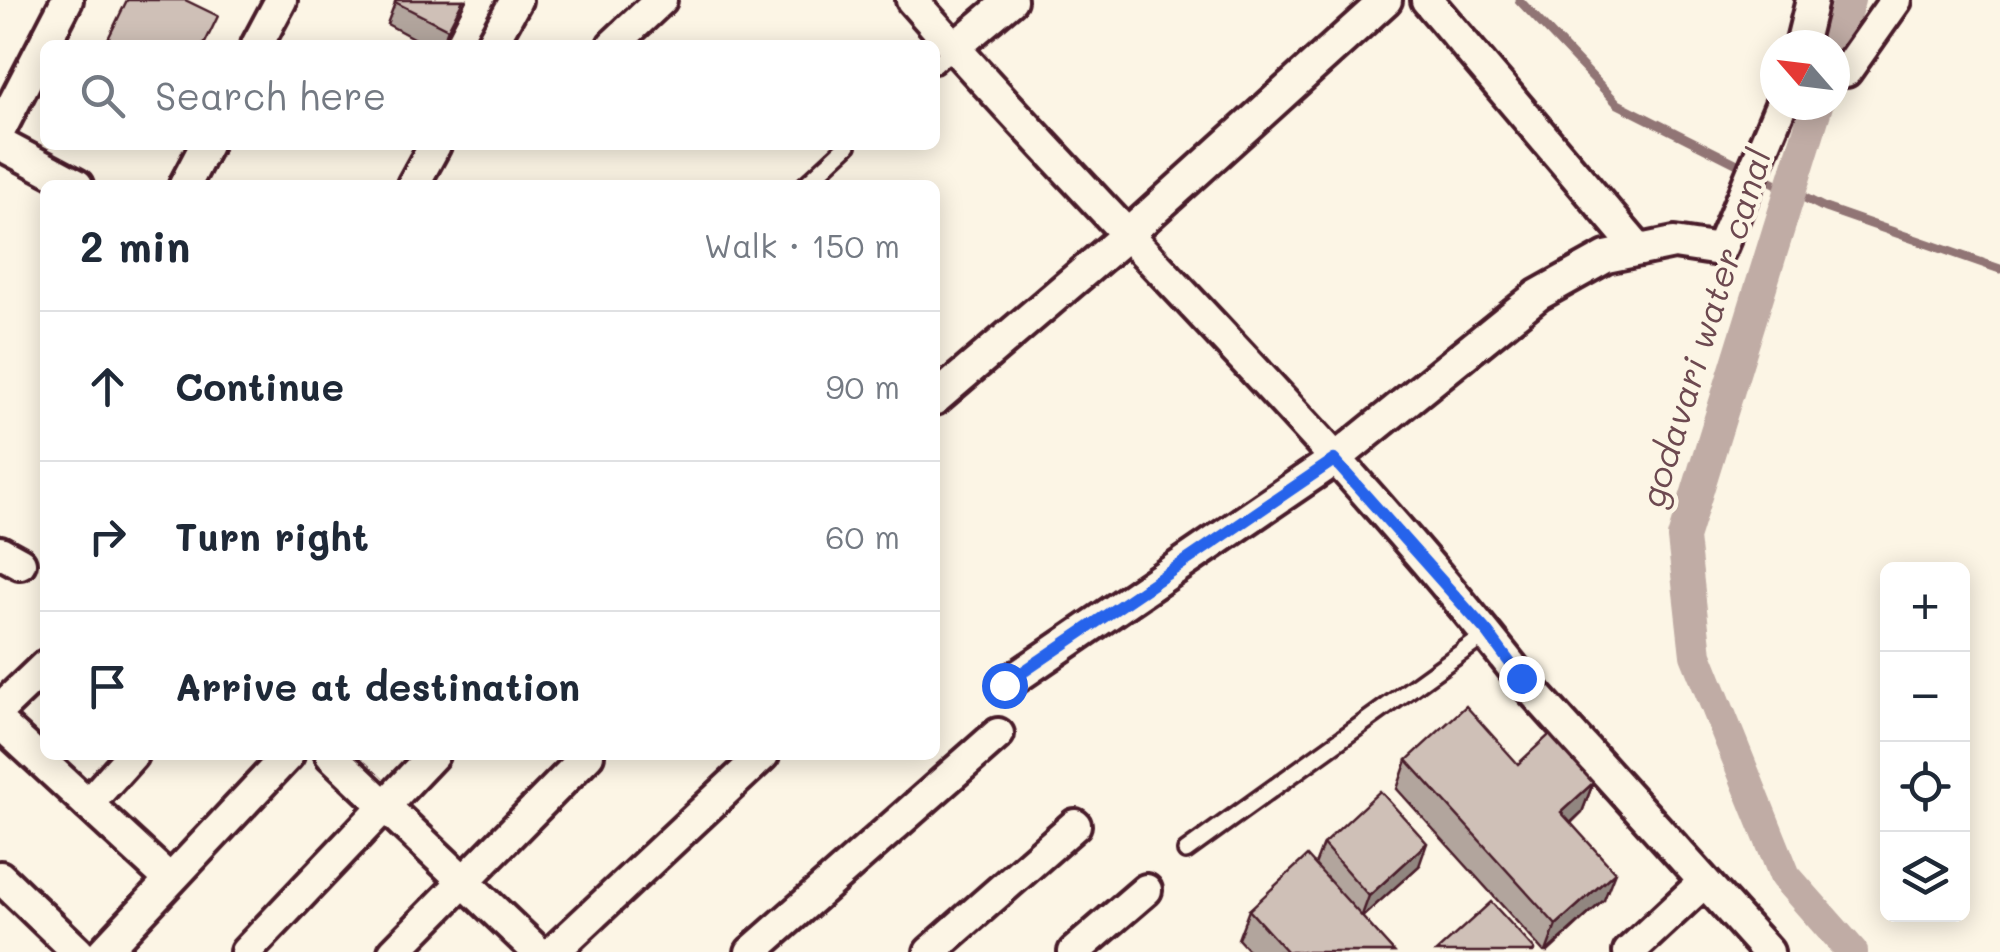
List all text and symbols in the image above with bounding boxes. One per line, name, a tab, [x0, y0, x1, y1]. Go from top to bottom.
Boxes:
north arrow	[1760, 30, 1850, 120]
search box	[40, 40, 940, 150]
icon: search	[75, 68, 130, 123]
text: Search here	[155, 70, 386, 120]
water label: godavari water canal	[1628, 143, 1781, 512]
text: 2 min	[80, 218, 190, 273]
text: Walk · 150 m	[704, 224, 900, 266]
icon: ahead	[80, 359, 135, 414]
text: Continue	[175, 361, 344, 411]
text: 90 m	[826, 365, 900, 407]
icon: right	[80, 509, 135, 564]
text: Turn right	[175, 511, 369, 561]
text: 60 m	[825, 515, 900, 557]
map controls	[1880, 562, 1970, 922]
button: +	[1880, 562, 1970, 652]
button: −	[1880, 652, 1970, 742]
route end	[1499, 656, 1545, 702]
icon: arrive	[80, 659, 135, 714]
text: Arrive at destination	[175, 661, 580, 711]
route start	[982, 663, 1028, 709]
button: locate	[1880, 742, 1970, 832]
button: layers	[1880, 832, 1970, 922]

